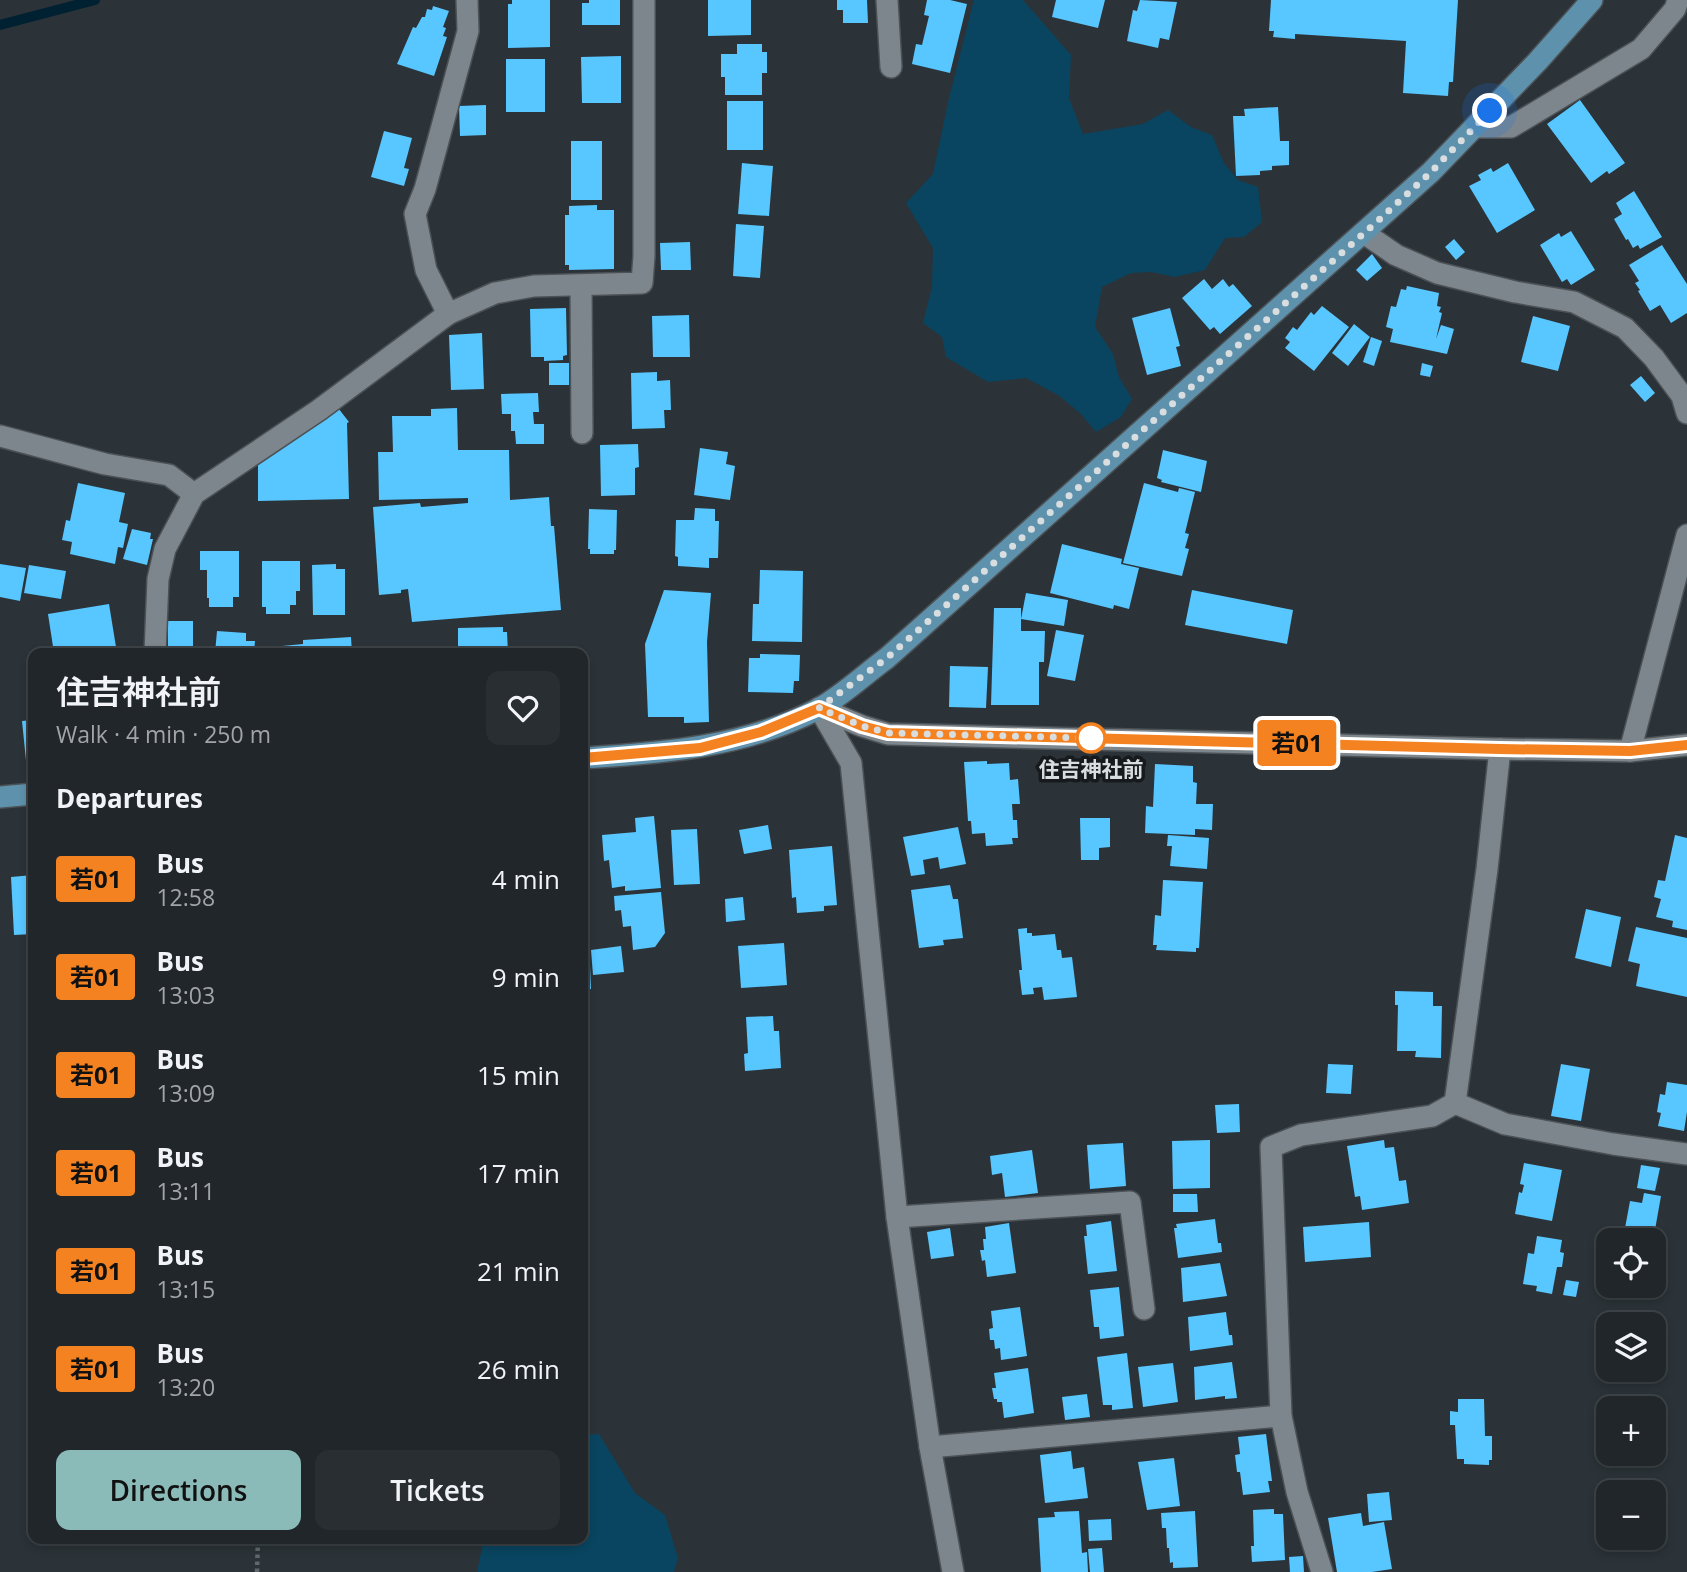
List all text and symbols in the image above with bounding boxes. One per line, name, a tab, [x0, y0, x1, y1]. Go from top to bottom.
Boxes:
your location	[1472, 93, 1507, 128]
text: 住吉神社前	[56, 669, 221, 714]
button: heart	[486, 671, 560, 745]
text: Walk · 4 min · 250 m	[56, 718, 271, 750]
line badge: 若01	[1257, 720, 1337, 766]
marker: 住吉神社前	[1076, 723, 1106, 753]
text: 若01	[1271, 726, 1323, 759]
place label: 住吉神社前	[1039, 755, 1144, 783]
text: Departures	[56, 780, 203, 816]
text: Bus	[156, 845, 204, 881]
text: 4 min	[492, 861, 560, 897]
text: 若01	[70, 862, 121, 895]
text: 12:58	[156, 881, 215, 913]
text: Bus	[156, 943, 204, 979]
text: 9 min	[492, 959, 560, 995]
text: 若01	[70, 960, 121, 993]
text: 13:03	[156, 979, 215, 1011]
text: Bus	[156, 1041, 204, 1077]
text: 15 min	[477, 1057, 560, 1093]
text: 若01	[70, 1058, 121, 1091]
text: 13:09	[156, 1077, 215, 1109]
text: Bus	[156, 1139, 204, 1175]
text: 17 min	[477, 1155, 560, 1191]
text: 若01	[70, 1156, 121, 1189]
text: 13:11	[156, 1175, 215, 1207]
map controls	[1596, 1228, 1666, 1550]
button: locate	[1596, 1228, 1666, 1298]
text: Bus	[156, 1237, 204, 1273]
text: 21 min	[477, 1253, 560, 1289]
text: 若01	[70, 1254, 121, 1287]
text: 13:15	[156, 1273, 215, 1305]
button: layers	[1596, 1312, 1666, 1382]
text: Bus	[156, 1335, 204, 1371]
text: 26 min	[477, 1351, 560, 1387]
text: 若01	[70, 1352, 121, 1385]
text: 13:20	[156, 1371, 215, 1403]
button: +	[1596, 1396, 1666, 1466]
button: Directions	[56, 1450, 301, 1530]
button: Tickets	[315, 1450, 560, 1530]
button: −	[1596, 1480, 1666, 1550]

